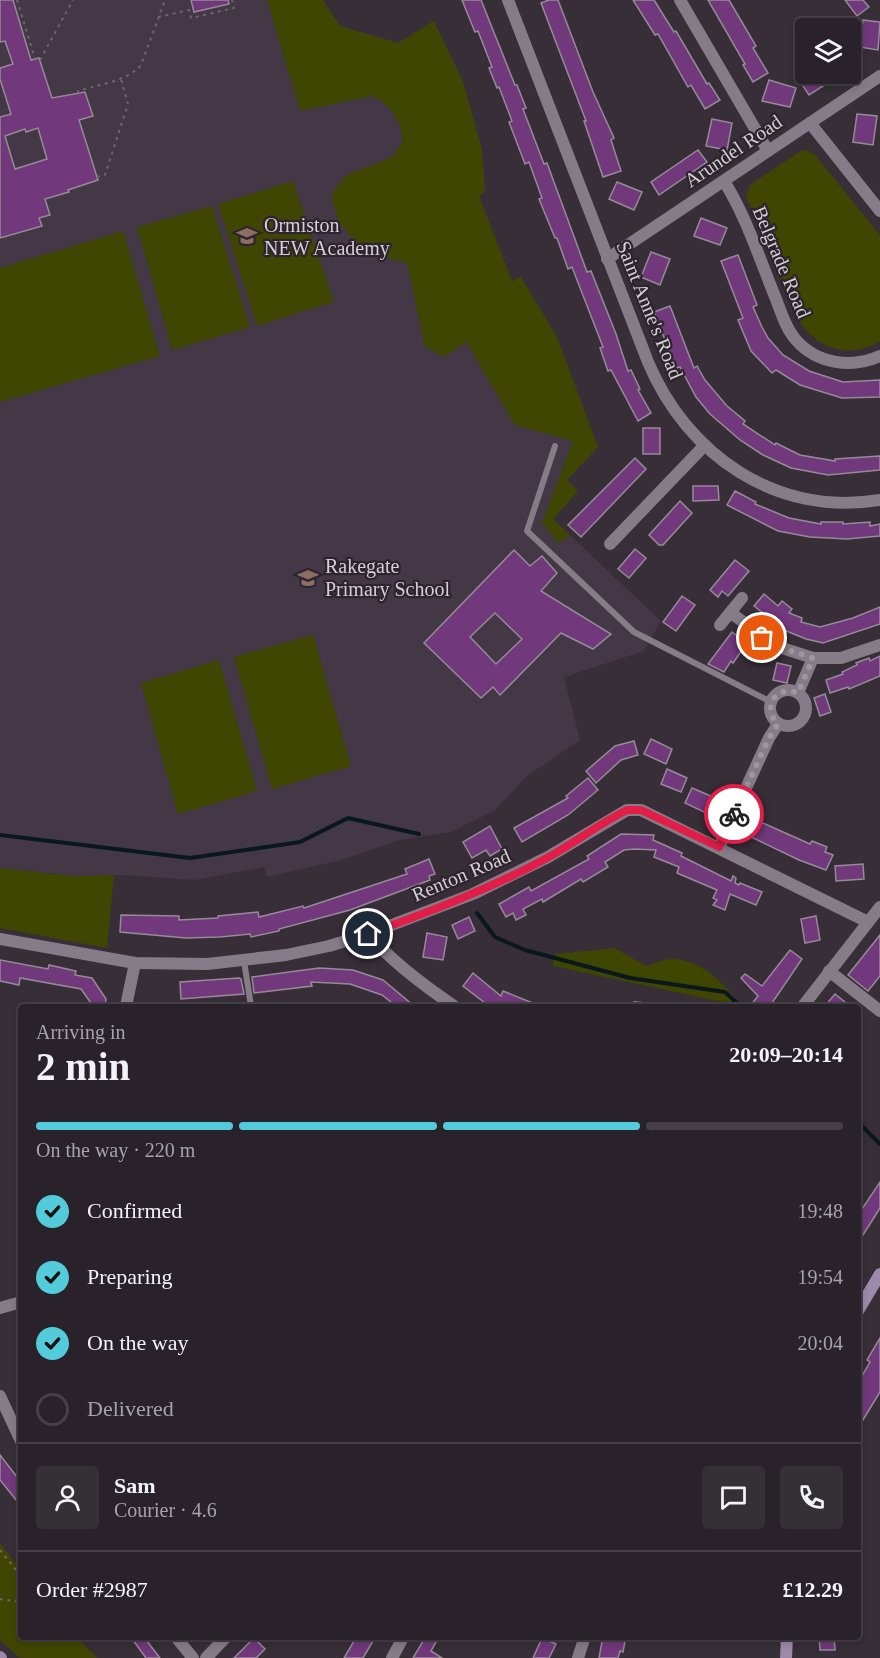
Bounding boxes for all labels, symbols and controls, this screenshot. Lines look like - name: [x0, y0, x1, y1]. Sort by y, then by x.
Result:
- map controls: [795, 18, 861, 84]
- button: layers: [795, 18, 861, 84]
- street label: Arundel Road: [680, 110, 786, 192]
- street label: Belgrade Road: [748, 203, 815, 322]
- place label: Ormiston NEW Academy: [264, 214, 390, 260]
- school or university icon: Ormiston NEW Academy: [235, 224, 259, 248]
- street label: Saint Anne's Road: [612, 238, 688, 382]
- place label: Rakegate Primary School: [325, 555, 450, 601]
- school or university icon: Rakegate Primary School: [296, 566, 320, 590]
- pin: [736, 612, 787, 663]
- icon: bag: [745, 621, 778, 654]
- courier: [704, 784, 764, 844]
- icon: bike: [718, 798, 751, 831]
- street label: Renton Road: [408, 844, 514, 906]
- pin: [342, 908, 393, 959]
- icon: home: [351, 917, 384, 950]
- text: Arriving in: [36, 1021, 125, 1043]
- text: 20:09–20:14: [729, 1042, 843, 1067]
- text: 2 min: [36, 1045, 130, 1088]
- text: On the way · 220 m: [36, 1139, 195, 1161]
- icon: check: [36, 1195, 69, 1228]
- text: Confirmed: [87, 1198, 182, 1223]
- text: 19:48: [797, 1200, 843, 1222]
- icon: check: [36, 1261, 69, 1294]
- text: Preparing: [87, 1264, 173, 1289]
- text: 19:54: [797, 1266, 843, 1288]
- icon: check: [36, 1327, 69, 1360]
- text: On the way: [87, 1330, 188, 1355]
- text: 20:04: [797, 1332, 843, 1354]
- text: Delivered: [87, 1396, 174, 1421]
- button: person: [36, 1466, 99, 1529]
- button: chat: [702, 1466, 765, 1529]
- button: phone: [780, 1466, 843, 1529]
- text: Sam: [114, 1473, 156, 1498]
- text: Courier · 4.6: [114, 1499, 217, 1521]
- text: Order #2987: [36, 1577, 148, 1602]
- text: £12.29: [783, 1577, 843, 1602]

